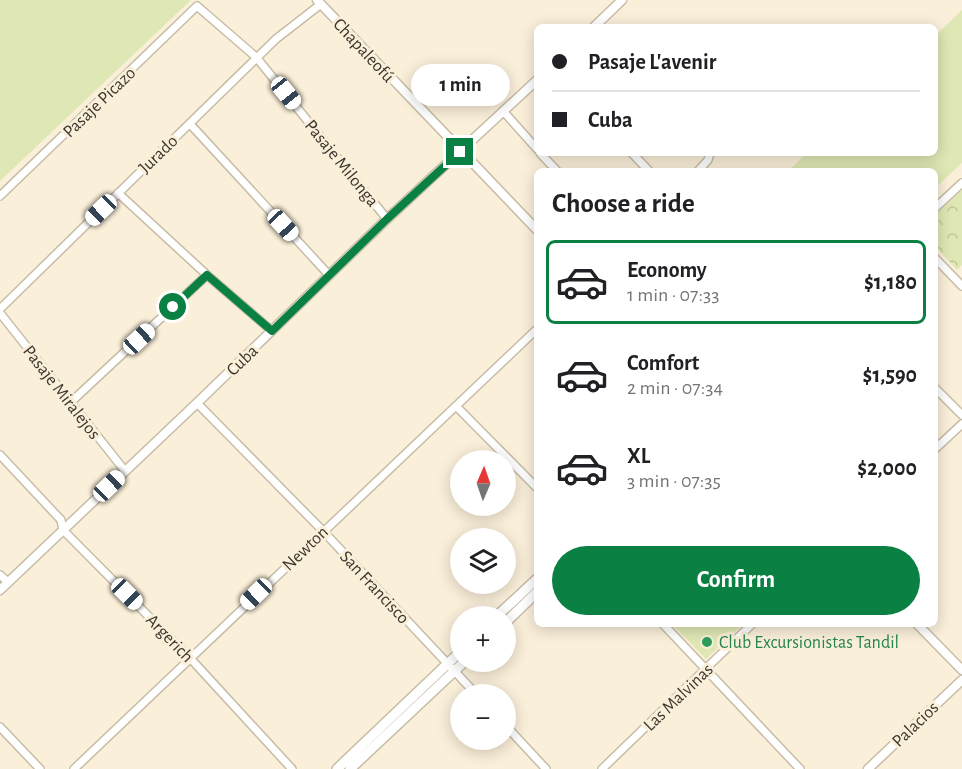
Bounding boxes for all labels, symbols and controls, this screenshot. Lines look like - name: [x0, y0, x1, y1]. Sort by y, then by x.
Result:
- street label: Chapaleofú: [329, 15, 397, 86]
- text: Pasaje L'avenir: [588, 51, 716, 73]
- street label: Pasaje Picazo: [60, 64, 140, 142]
- callout: 1 min: [410, 65, 510, 107]
- car: [268, 73, 304, 113]
- text: 1 min: [439, 75, 482, 95]
- text: Cuba: [588, 109, 633, 131]
- street label: Pasaje Milonga: [301, 117, 382, 210]
- street label: Jurado: [136, 132, 182, 177]
- route end: [446, 138, 473, 165]
- text: Choose a ride: [552, 190, 695, 217]
- car: [82, 191, 120, 229]
- car: [264, 206, 302, 244]
- icon: car: [555, 255, 609, 309]
- text: Economy: [627, 259, 707, 281]
- text: $1,180: [864, 271, 917, 293]
- text: 1 min · 07:33: [627, 285, 719, 305]
- route start: [159, 293, 186, 320]
- car: [120, 320, 158, 358]
- street label: Pasaje Miralejos: [19, 342, 103, 443]
- street label: Cuba: [224, 342, 262, 380]
- icon: car: [555, 348, 609, 402]
- text: Comfort: [627, 352, 699, 374]
- text: $1,590: [863, 364, 917, 386]
- text: 2 min · 07:34: [627, 378, 723, 398]
- icon: car: [555, 441, 609, 495]
- text: XL: [627, 445, 650, 467]
- north arrow: [450, 450, 516, 516]
- map controls: [450, 450, 516, 750]
- text: $2,000: [857, 457, 917, 479]
- car: [90, 467, 128, 505]
- text: 3 min · 07:35: [627, 471, 721, 491]
- street label: Newton: [279, 523, 332, 575]
- button: layers: [450, 528, 516, 594]
- button: Confirm: [552, 546, 920, 615]
- street label: San Francisco: [336, 548, 412, 628]
- car: [108, 575, 146, 613]
- car: [237, 575, 275, 613]
- button: +: [450, 606, 516, 672]
- street label: Argerich: [142, 611, 196, 666]
- place label: Club Excursionistas Tandil: [719, 634, 899, 652]
- marker: Club Excursionistas Tandil: [700, 635, 714, 649]
- street label: Las Malvinas: [641, 661, 717, 735]
- button: −: [450, 684, 516, 750]
- street label: Palacios: [889, 699, 942, 751]

